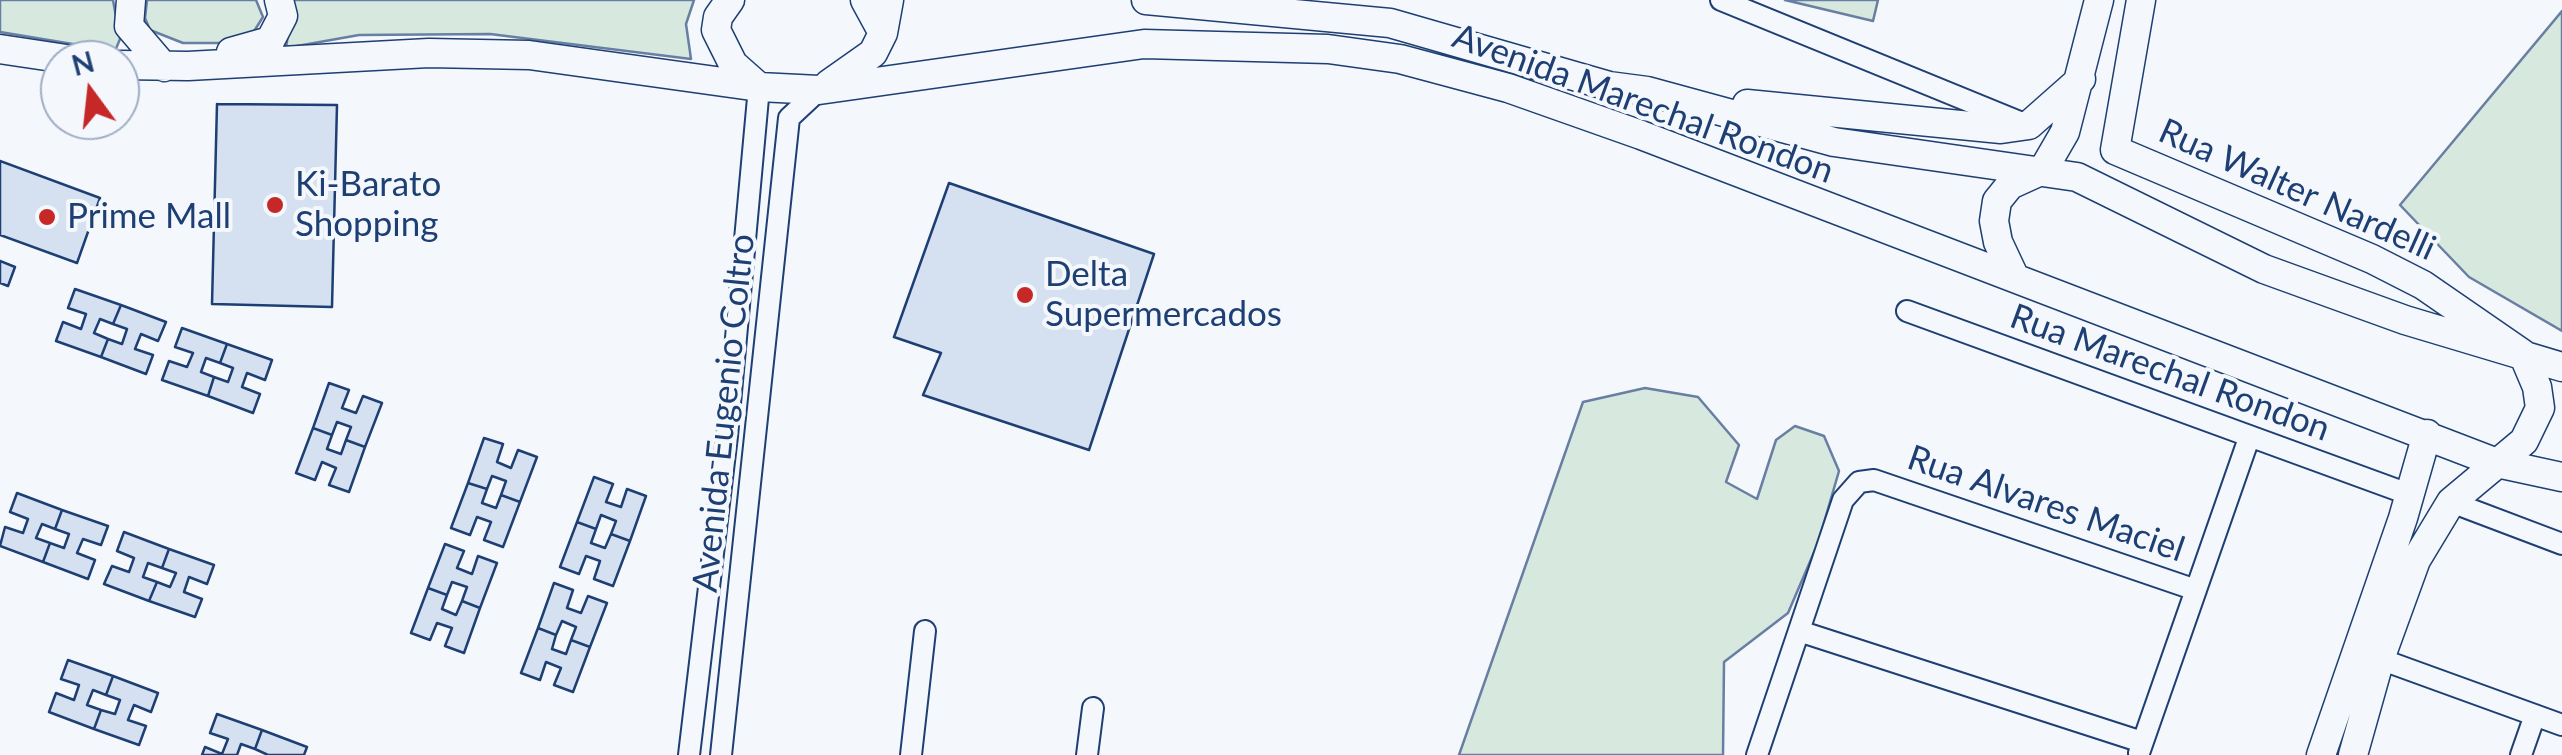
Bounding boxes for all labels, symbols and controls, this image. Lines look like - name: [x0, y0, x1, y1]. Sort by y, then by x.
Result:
- street label: Avenida Marechal Rondon: [1447, 16, 1839, 192]
- north arrow: [40, 40, 140, 140]
- text: N: [68, 44, 98, 82]
- street label: Rua Walter Nardelli: [2152, 110, 2442, 270]
- place label: Ki-Barato Shopping: [295, 164, 441, 246]
- marker: Ki-Barato Shopping: [264, 194, 286, 216]
- place label: Prime Mall: [67, 196, 231, 238]
- marker: Prime Mall: [36, 206, 58, 228]
- street label: Avenida Eugenio Coltro: [684, 232, 764, 594]
- place label: Delta Supermercados: [1045, 254, 1282, 336]
- marker: Delta Supermercados: [1014, 284, 1036, 306]
- street label: Rua Marechal Rondon: [2005, 296, 2335, 450]
- street label: Rua Alvares Maciel: [1902, 437, 2190, 571]

